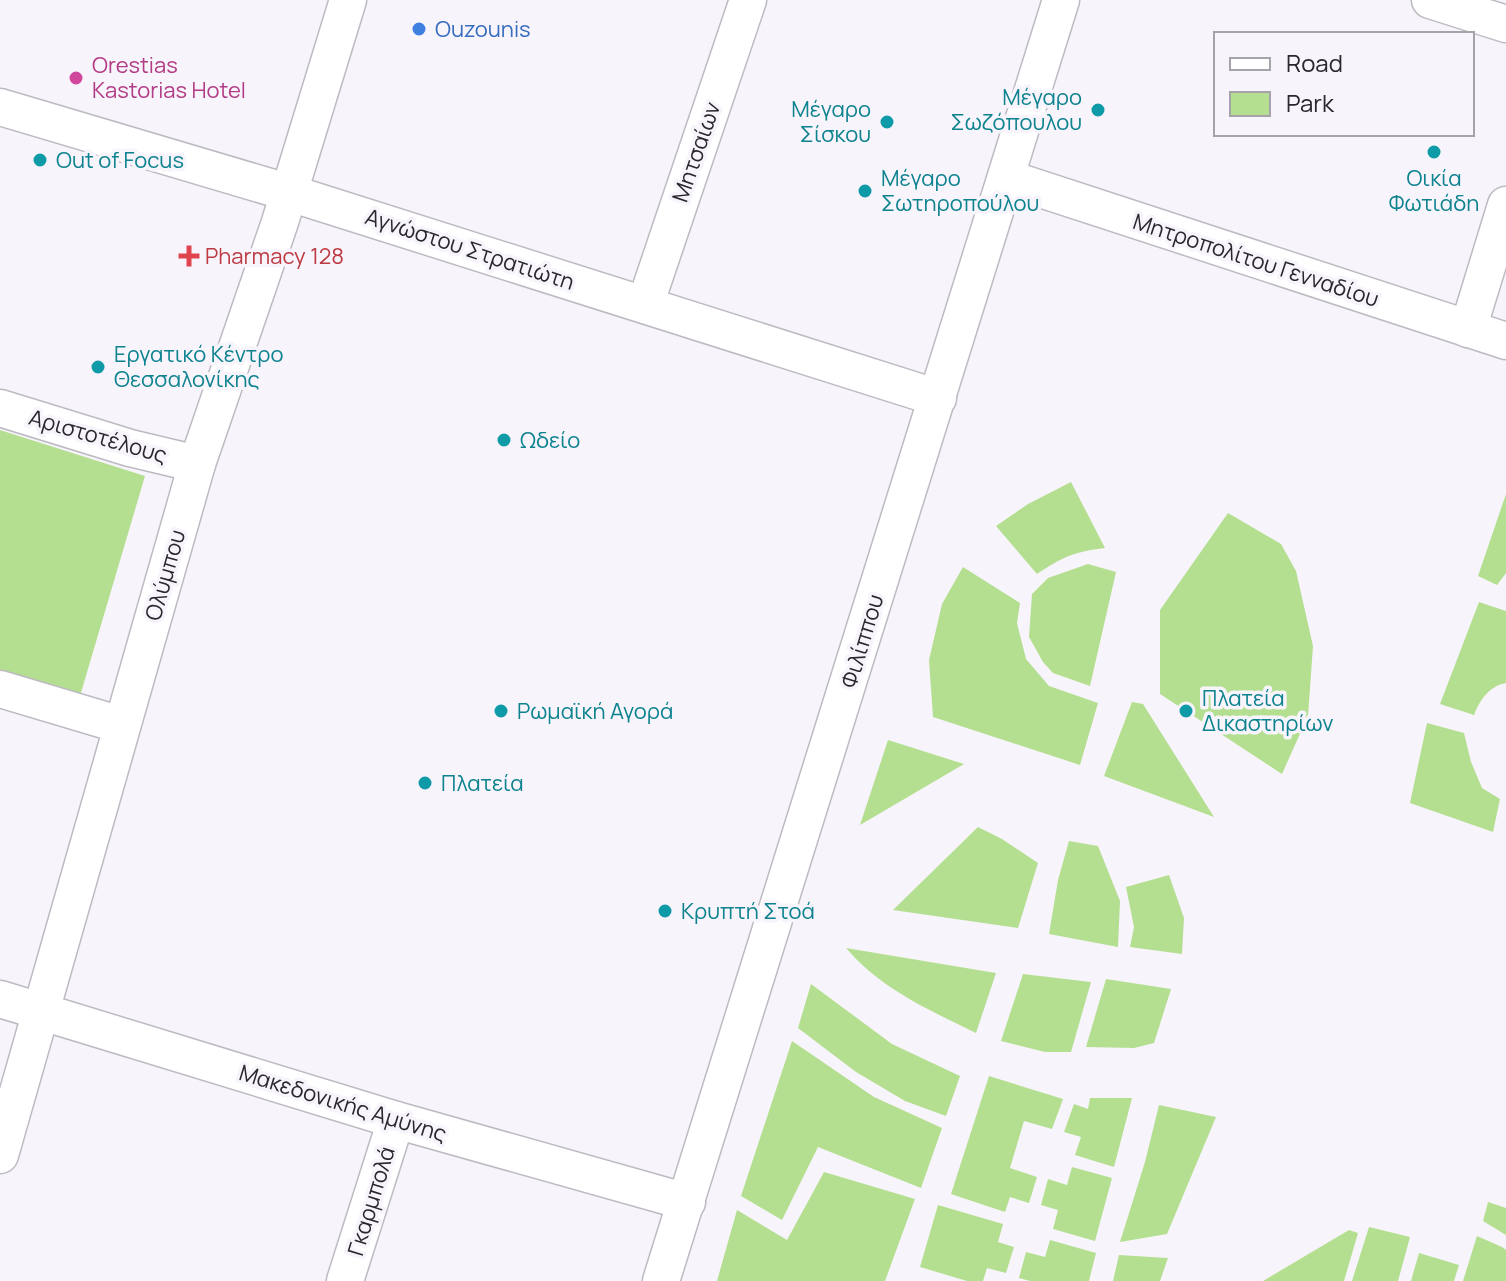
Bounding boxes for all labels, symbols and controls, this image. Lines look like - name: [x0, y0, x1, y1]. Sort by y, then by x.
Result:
- place label: Ouzounis: [435, 14, 531, 44]
- marker: Ouzounis: [410, 20, 428, 38]
- legend: [1214, 32, 1474, 136]
- text: Road: [1286, 46, 1343, 79]
- place label: Orestias Kastorias Hotel: [92, 50, 246, 105]
- marker: Orestias Kastorias Hotel: [67, 69, 85, 87]
- place label: Μέγαρο Σωζόπουλου: [950, 82, 1082, 137]
- text: Park: [1286, 86, 1335, 119]
- place label: Μέγαρο Σίσκου: [791, 94, 871, 149]
- street label: Μητσαίων: [665, 98, 727, 206]
- marker: Μέγαρο Σωζόπουλου: [1089, 101, 1107, 119]
- marker: Μέγαρο Σίσκου: [878, 113, 896, 131]
- marker: Οικία Φωτιάδη: [1425, 143, 1443, 161]
- place label: Out of Focus: [56, 145, 184, 175]
- marker: Out of Focus: [31, 151, 49, 169]
- place label: Μέγαρο Σωτηροπούλου: [881, 163, 1039, 218]
- place label: Οικία Φωτιάδη: [1389, 163, 1479, 218]
- marker: Μέγαρο Σωτηροπούλου: [856, 182, 874, 200]
- street label: Αγνώστου Στρατιώτη: [362, 201, 578, 297]
- street label: Μητροπολίτου Γενναδίου: [1129, 206, 1383, 314]
- place label: Pharmacy 128: [205, 241, 344, 271]
- marker: Pharmacy 128: [180, 247, 198, 265]
- place label: Εργατικό Κέντρο Θεσσαλονίκης: [114, 339, 283, 394]
- marker: Εργατικό Κέντρο Θεσσαλονίκης: [89, 358, 107, 376]
- street label: Αριστοτέλους: [26, 402, 170, 470]
- place label: Ωδείο: [520, 425, 580, 455]
- marker: Ωδείο: [495, 431, 513, 449]
- street label: Ολύμπου: [138, 526, 192, 624]
- street label: Φιλίππου: [834, 591, 890, 691]
- place label: Πλατεία Δικαστηρίων: [1202, 683, 1333, 738]
- place label: Ρωμαϊκή Αγορά: [517, 696, 673, 726]
- marker: Ρωμαϊκή Αγορά: [492, 702, 510, 720]
- marker: Πλατεία Δικαστηρίων: [1177, 702, 1195, 720]
- place label: Πλατεία: [441, 768, 524, 798]
- marker: Πλατεία: [416, 774, 434, 792]
- place label: Κρυπτή Στοά: [681, 896, 815, 926]
- marker: Κρυπτή Στοά: [656, 902, 674, 920]
- street label: Μακεδονικής Αμύνης: [236, 1057, 450, 1149]
- street label: Γκαρμπολά: [340, 1143, 402, 1259]

